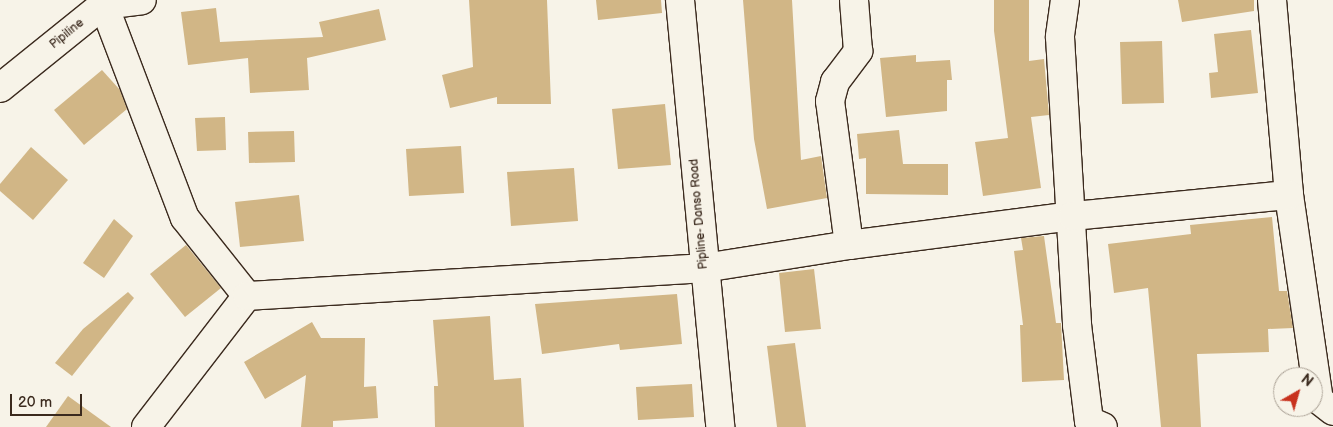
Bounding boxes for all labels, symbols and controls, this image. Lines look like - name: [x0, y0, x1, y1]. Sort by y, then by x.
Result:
- street label: Pipiline: [47, 16, 87, 52]
- street label: Pipline- Danso Road: [687, 158, 711, 270]
- north arrow: [1273, 367, 1323, 417]
- text: N: [1298, 371, 1316, 391]
- scale bar: [12, 384, 85, 416]
- text: 20 m: [18, 393, 52, 412]

